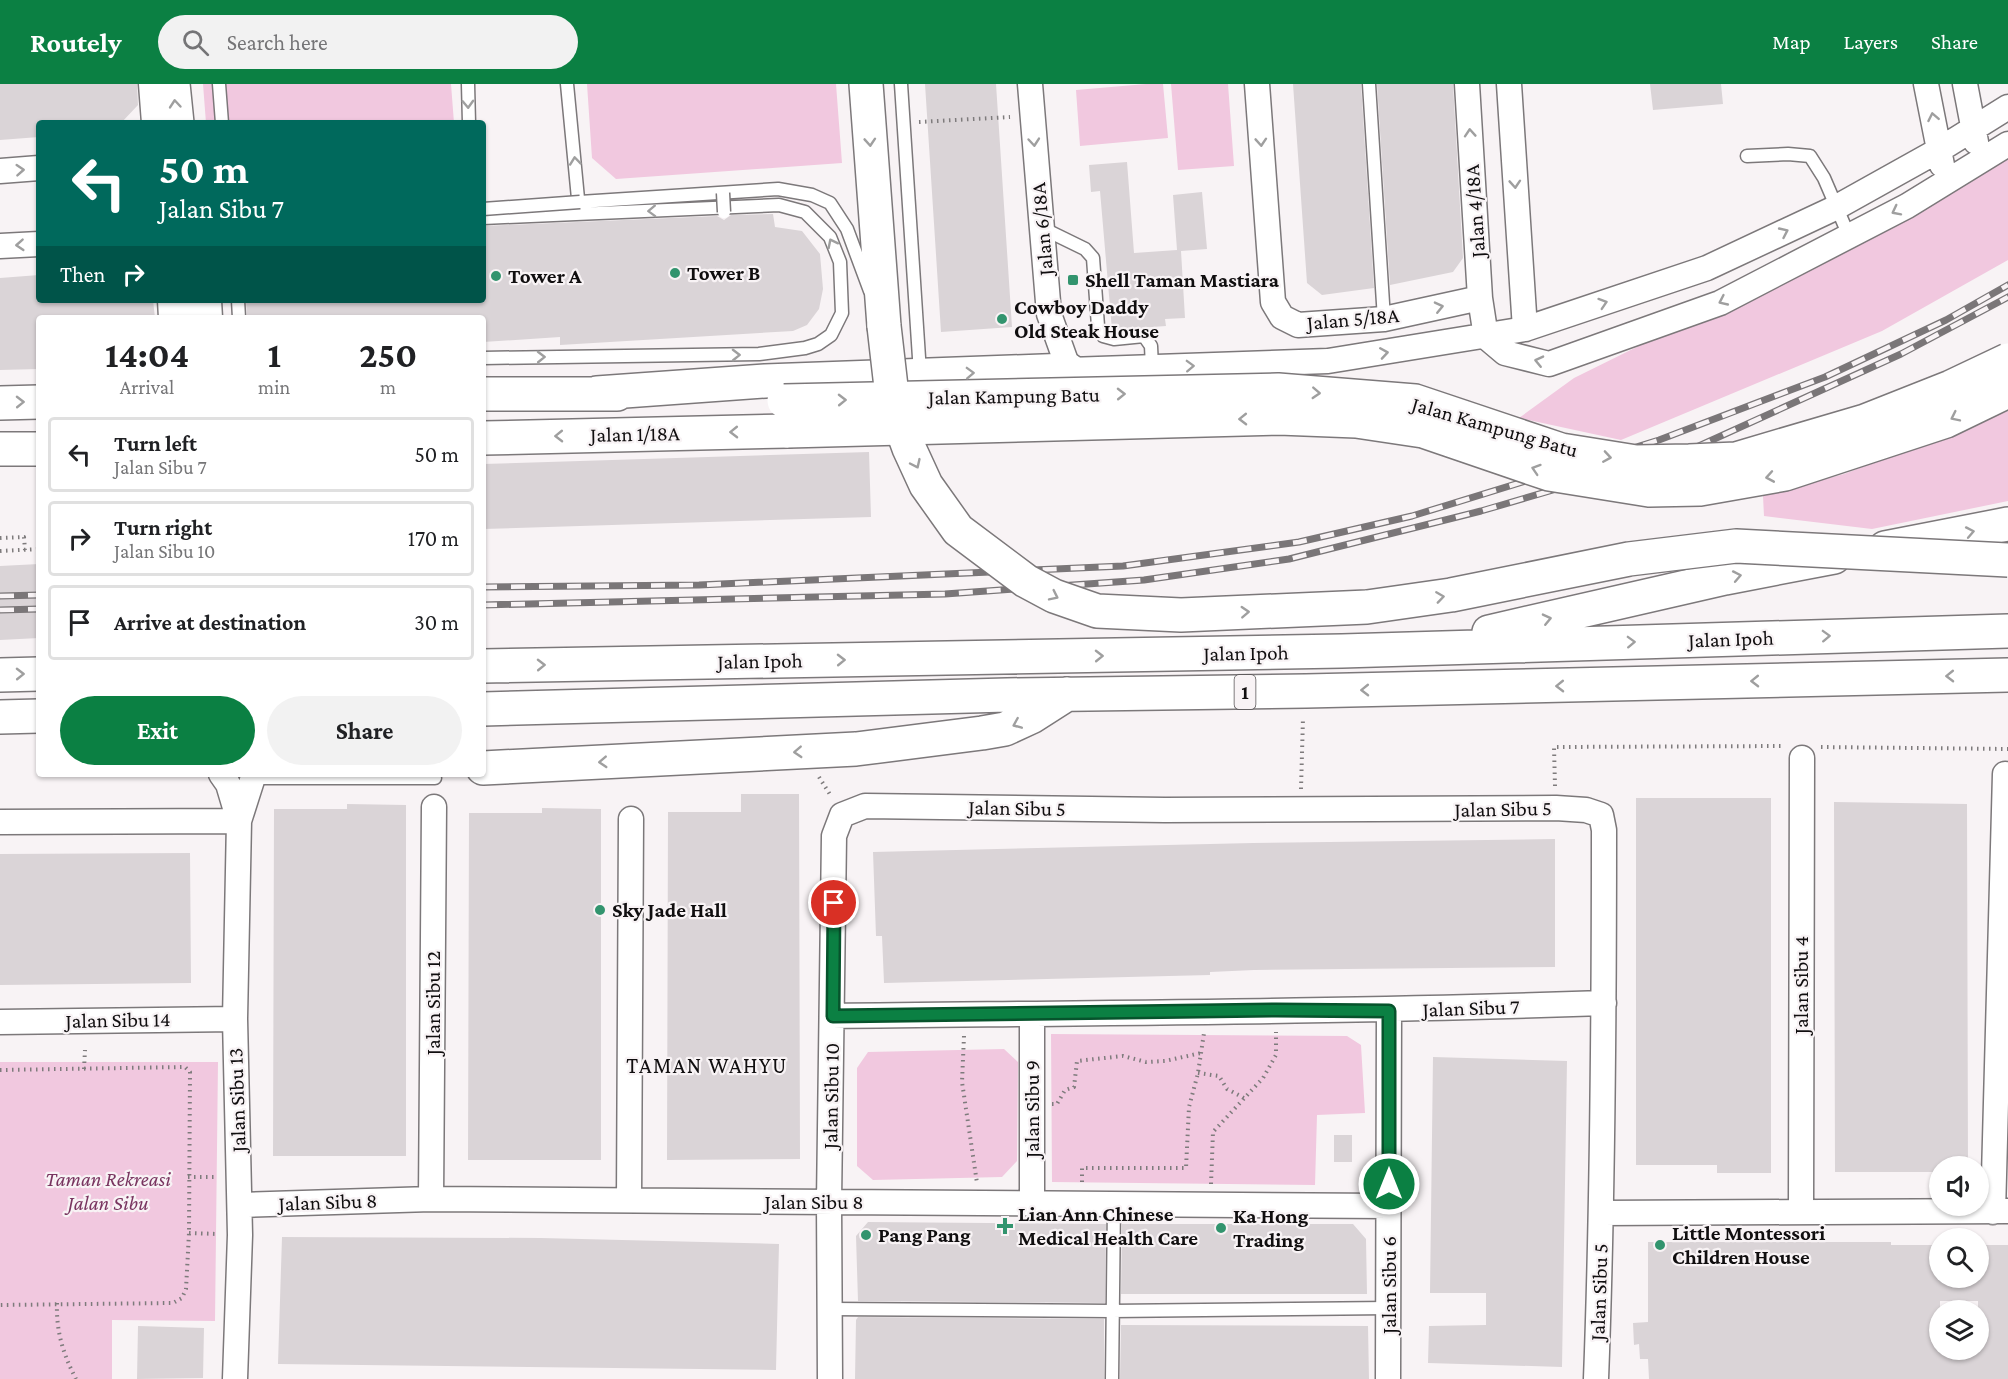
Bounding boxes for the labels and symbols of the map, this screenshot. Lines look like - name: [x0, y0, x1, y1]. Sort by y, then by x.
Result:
- one-way arrow: [169, 99, 182, 108]
- one-way arrow: [462, 99, 475, 108]
- one-way arrow: [1927, 112, 1940, 122]
- one-way arrow: [1463, 128, 1476, 137]
- one-way arrow: [863, 138, 876, 147]
- one-way arrow: [1027, 138, 1040, 147]
- one-way arrow: [1255, 138, 1268, 147]
- one-way arrow: [569, 157, 582, 166]
- street label: Jalan 4/18A: [1460, 163, 1490, 261]
- one-way arrow: [15, 164, 24, 177]
- one-way arrow: [1509, 180, 1522, 189]
- street label: Jalan 6/18A: [1026, 181, 1058, 279]
- one-way arrow: [648, 204, 657, 217]
- one-way arrow: [1892, 204, 1902, 215]
- one-way arrow: [1777, 227, 1788, 239]
- one-way arrow: [15, 238, 24, 251]
- one-way arrow: [827, 239, 839, 250]
- place label: Tower B: [687, 261, 760, 285]
- place label: Tower A: [508, 264, 582, 288]
- marker: Tower B: [668, 266, 682, 280]
- place label: Shell Taman Mastiara: [1085, 268, 1280, 292]
- marker: Tower A: [489, 269, 503, 283]
- marker: Shell Taman Mastiara: [1066, 273, 1080, 287]
- one-way arrow: [1718, 293, 1729, 305]
- place label: Cowboy Daddy Old Steak House: [1014, 295, 1159, 343]
- one-way arrow: [1597, 298, 1608, 311]
- one-way arrow: [1434, 301, 1444, 314]
- street label: Jalan 5/18A: [1304, 303, 1400, 335]
- marker: Cowboy Daddy Old Steak House: [995, 312, 1009, 326]
- one-way arrow: [1380, 347, 1389, 359]
- one-way arrow: [732, 349, 741, 361]
- one-way arrow: [537, 351, 546, 363]
- one-way arrow: [1534, 355, 1544, 368]
- one-way arrow: [1186, 360, 1195, 372]
- one-way arrow: [965, 367, 974, 379]
- street label: Jalan Kampung Batu: [926, 383, 1100, 410]
- one-way arrow: [1312, 386, 1321, 399]
- one-way arrow: [1117, 388, 1126, 401]
- street label: Jalan Kampung Batu: [1407, 391, 1581, 462]
- one-way arrow: [838, 393, 847, 406]
- one-way arrow: [15, 396, 24, 408]
- one-way arrow: [1951, 409, 1962, 421]
- one-way arrow: [1239, 413, 1248, 426]
- street label: Jalan 1/18A: [588, 421, 680, 447]
- one-way arrow: [730, 426, 739, 438]
- one-way arrow: [555, 430, 564, 443]
- one-way arrow: [1602, 450, 1612, 463]
- one-way arrow: [909, 457, 921, 468]
- one-way arrow: [1531, 464, 1542, 477]
- one-way arrow: [1765, 470, 1775, 483]
- one-way arrow: [1965, 526, 1975, 539]
- one-way arrow: [1732, 570, 1742, 583]
- one-way arrow: [1047, 588, 1058, 600]
- one-way arrow: [1435, 591, 1444, 603]
- one-way arrow: [1241, 606, 1250, 619]
- one-way arrow: [1542, 614, 1552, 627]
- street label: Jalan Ipoh: [1686, 626, 1774, 653]
- one-way arrow: [1822, 630, 1831, 642]
- one-way arrow: [1627, 636, 1636, 649]
- street label: Jalan Ipoh: [1201, 640, 1289, 666]
- street label: Jalan Ipoh: [715, 648, 803, 674]
- one-way arrow: [1095, 649, 1104, 662]
- one-way arrow: [837, 654, 846, 666]
- one-way arrow: [537, 659, 546, 671]
- one-way arrow: [15, 668, 24, 681]
- one-way arrow: [1945, 670, 1954, 683]
- road number: 1: [1234, 675, 1256, 709]
- one-way arrow: [1750, 675, 1759, 687]
- one-way arrow: [1555, 679, 1564, 692]
- one-way arrow: [1360, 684, 1369, 696]
- one-way arrow: [1012, 716, 1023, 728]
- one-way arrow: [793, 745, 802, 758]
- one-way arrow: [599, 756, 608, 769]
- street label: Jalan Sibu 5: [966, 795, 1066, 821]
- street label: Jalan Sibu 5: [1452, 796, 1552, 822]
- pin: [808, 877, 859, 928]
- place label: Sky Jade Hall: [612, 898, 727, 922]
- marker: Sky Jade Hall: [593, 903, 607, 917]
- street label: Jalan Sibu 4: [1789, 936, 1813, 1036]
- street label: Jalan Sibu 12: [421, 951, 445, 1057]
- street label: Jalan Sibu 7: [1420, 994, 1520, 1022]
- street label: Jalan Sibu 14: [63, 1007, 171, 1033]
- street label: Jalan Sibu 10: [818, 1043, 844, 1151]
- street label: Jalan Sibu 13: [223, 1047, 251, 1155]
- district label: TAMAN WAHYU: [626, 1053, 788, 1078]
- street label: Jalan Sibu 9: [1020, 1060, 1044, 1160]
- position arrow: [1357, 1152, 1421, 1216]
- park label: Taman Rekreasi Jalan Sibu: [45, 1167, 171, 1215]
- street label: Jalan Sibu 8: [276, 1188, 378, 1216]
- street label: Jalan Sibu 8: [763, 1190, 863, 1214]
- place label: Lian Ann Chinese Medical Health Care: [1018, 1202, 1198, 1250]
- place label: Ka Hong Trading: [1233, 1204, 1309, 1252]
- marker: Lian Ann Chinese Medical Health Care: [996, 1217, 1014, 1235]
- marker: Ka Hong Trading: [1214, 1221, 1228, 1235]
- place label: Little Montessori Children House: [1672, 1221, 1825, 1269]
- place label: Pang Pang: [878, 1223, 971, 1247]
- marker: Pang Pang: [859, 1228, 873, 1242]
- street label: Jalan Sibu 6: [1377, 1236, 1401, 1336]
- marker: Little Montessori Children House: [1653, 1238, 1667, 1252]
- street label: Jalan Sibu 5: [1585, 1243, 1613, 1343]

